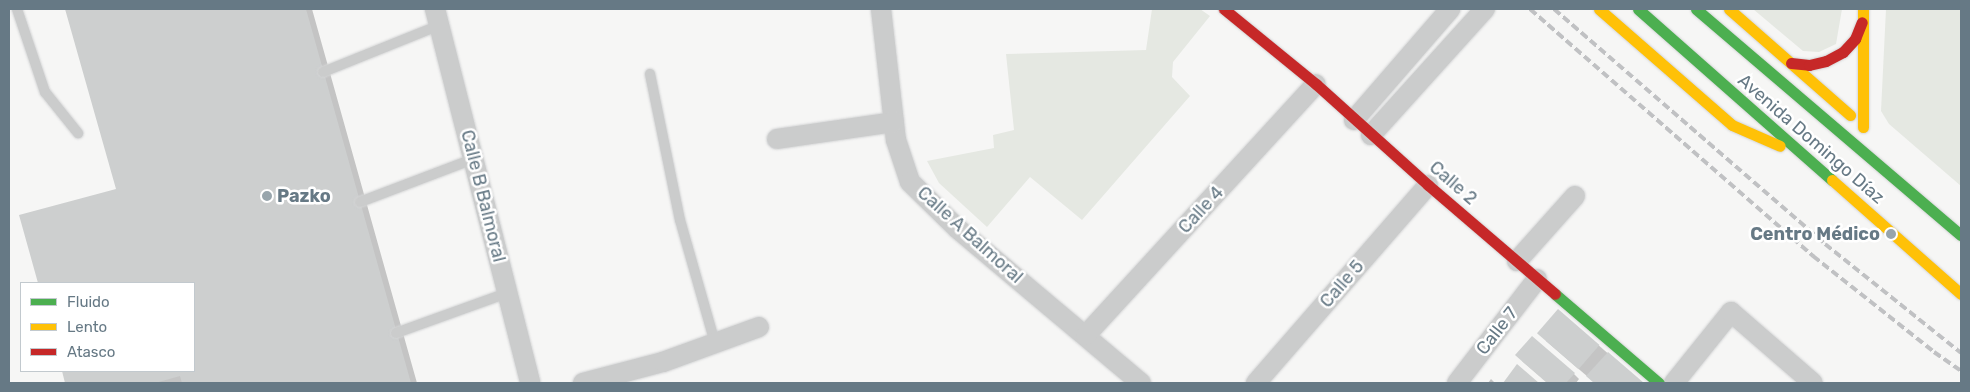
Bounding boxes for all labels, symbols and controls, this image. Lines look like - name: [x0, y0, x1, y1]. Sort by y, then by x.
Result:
- street label: Avenida Domingo Díaz: [1733, 70, 1889, 208]
- street label: Calle B Balmoral: [456, 128, 510, 264]
- street label: Calle 2: [1425, 157, 1481, 209]
- street label: Calle A Balmoral: [912, 182, 1028, 288]
- street label: Calle 4: [1174, 182, 1228, 238]
- place label: Pazko: [277, 185, 331, 207]
- marker: Pazko: [261, 190, 273, 202]
- place label: Centro Médico: [1750, 223, 1880, 245]
- marker: Centro Médico: [1884, 227, 1898, 241]
- street label: Calle 5: [1316, 256, 1368, 312]
- legend: [20, 282, 195, 372]
- text: Fluido: [67, 293, 110, 311]
- street label: Calle 7: [1472, 303, 1522, 359]
- text: Lento: [67, 318, 107, 336]
- text: Atasco: [67, 343, 115, 361]

